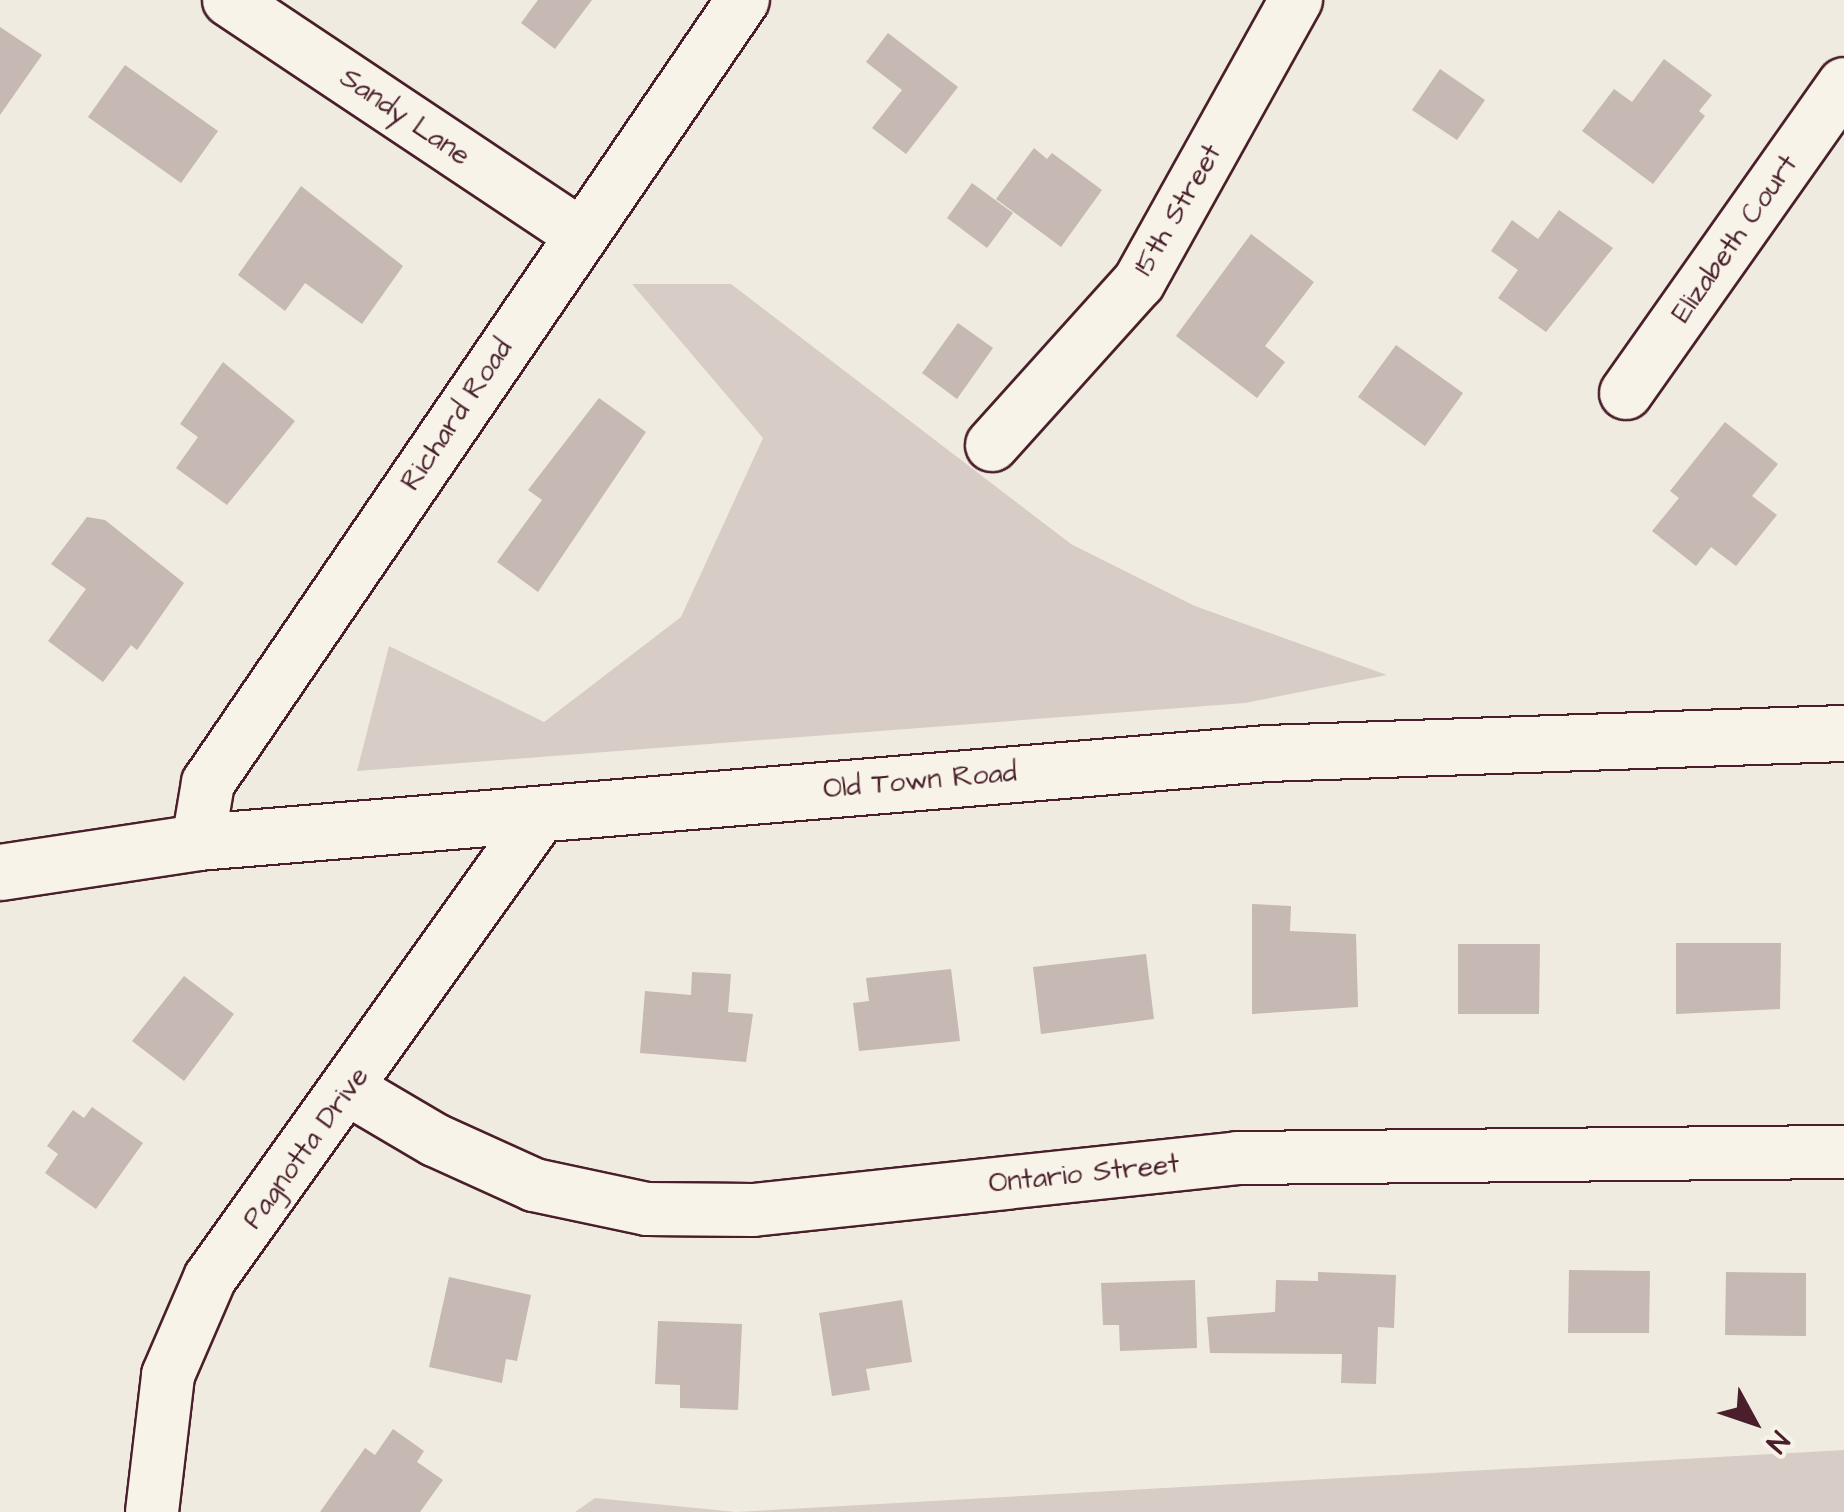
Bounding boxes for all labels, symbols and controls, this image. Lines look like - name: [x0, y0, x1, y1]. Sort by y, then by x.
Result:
- street label: Sandy Lane: [333, 61, 477, 173]
- street label: 15th Street: [1127, 138, 1229, 282]
- street label: Elizabeth Court: [1665, 149, 1805, 329]
- street label: Richard Road: [394, 333, 520, 497]
- street label: Old Town Road: [822, 756, 1018, 806]
- street label: Pagnotta Drive: [236, 1061, 376, 1235]
- street label: Ontario Street: [987, 1147, 1181, 1201]
- north arrow: [1704, 1372, 1804, 1472]
- text: N: [1757, 1422, 1798, 1461]

